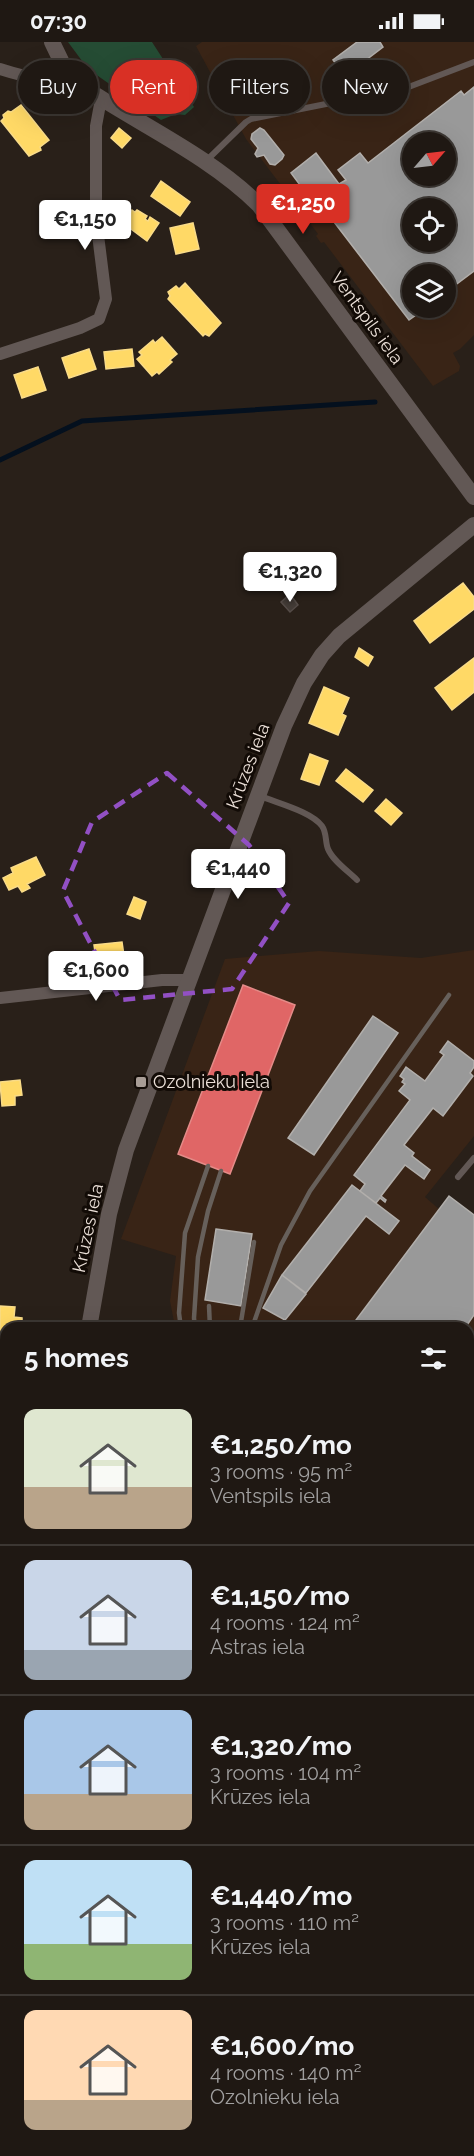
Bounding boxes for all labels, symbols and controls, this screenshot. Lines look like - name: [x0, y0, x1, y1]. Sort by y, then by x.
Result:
- text: 07:30: [30, 8, 87, 34]
- chip: Buy: [18, 60, 98, 114]
- chip: Rent: [110, 60, 197, 114]
- chip: Filters: [209, 60, 310, 114]
- chip: New: [322, 60, 409, 114]
- north arrow: [402, 132, 456, 186]
- map controls: [402, 132, 456, 318]
- pin: €1,250: [254, 184, 352, 235]
- text: €1,250: [270, 191, 336, 215]
- button: locate: [402, 198, 456, 252]
- pin: €1,150: [36, 200, 134, 251]
- text: €1,150: [53, 207, 117, 231]
- button: layers: [402, 264, 456, 318]
- street label: Ventspils iela: [327, 267, 408, 368]
- pin: €1,320: [241, 552, 339, 603]
- text: €1,320: [257, 559, 323, 583]
- street label: Krūzes iela: [222, 720, 274, 812]
- pin: €1,440: [189, 849, 287, 900]
- text: €1,440: [205, 856, 271, 880]
- pin: €1,600: [47, 951, 145, 1002]
- text: €1,600: [62, 958, 130, 982]
- place label: Ozolnieku iela: [153, 1071, 270, 1092]
- marker: Ozolnieku iela: [134, 1075, 148, 1089]
- street label: Krūzes iela: [68, 1182, 107, 1274]
- icon: filters: [417, 1342, 450, 1375]
- text: 5 homes: [24, 1343, 129, 1373]
- text: €1,250/mo: [210, 1430, 352, 1460]
- icon: home: [72, 1433, 144, 1505]
- text: 3 rooms · 95 m²: [210, 1460, 352, 1484]
- text: Ventspils iela: [210, 1484, 331, 1508]
- text: €1,150/mo: [210, 1581, 350, 1611]
- icon: home: [72, 1584, 144, 1656]
- text: 4 rooms · 124 m²: [210, 1611, 360, 1635]
- text: Astras iela: [210, 1635, 305, 1659]
- text: €1,320/mo: [210, 1731, 352, 1761]
- icon: home: [72, 1734, 144, 1806]
- text: 3 rooms · 104 m²: [210, 1761, 361, 1785]
- text: Krūzes iela: [210, 1785, 310, 1809]
- text: €1,440/mo: [210, 1881, 352, 1911]
- icon: home: [72, 1884, 144, 1956]
- text: 3 rooms · 110 m²: [210, 1911, 359, 1935]
- text: Krūzes iela: [210, 1935, 310, 1959]
- text: €1,600/mo: [210, 2031, 354, 2061]
- icon: home: [72, 2034, 144, 2106]
- text: 4 rooms · 140 m²: [210, 2061, 362, 2085]
- text: Ozolnieku iela: [210, 2085, 340, 2109]

